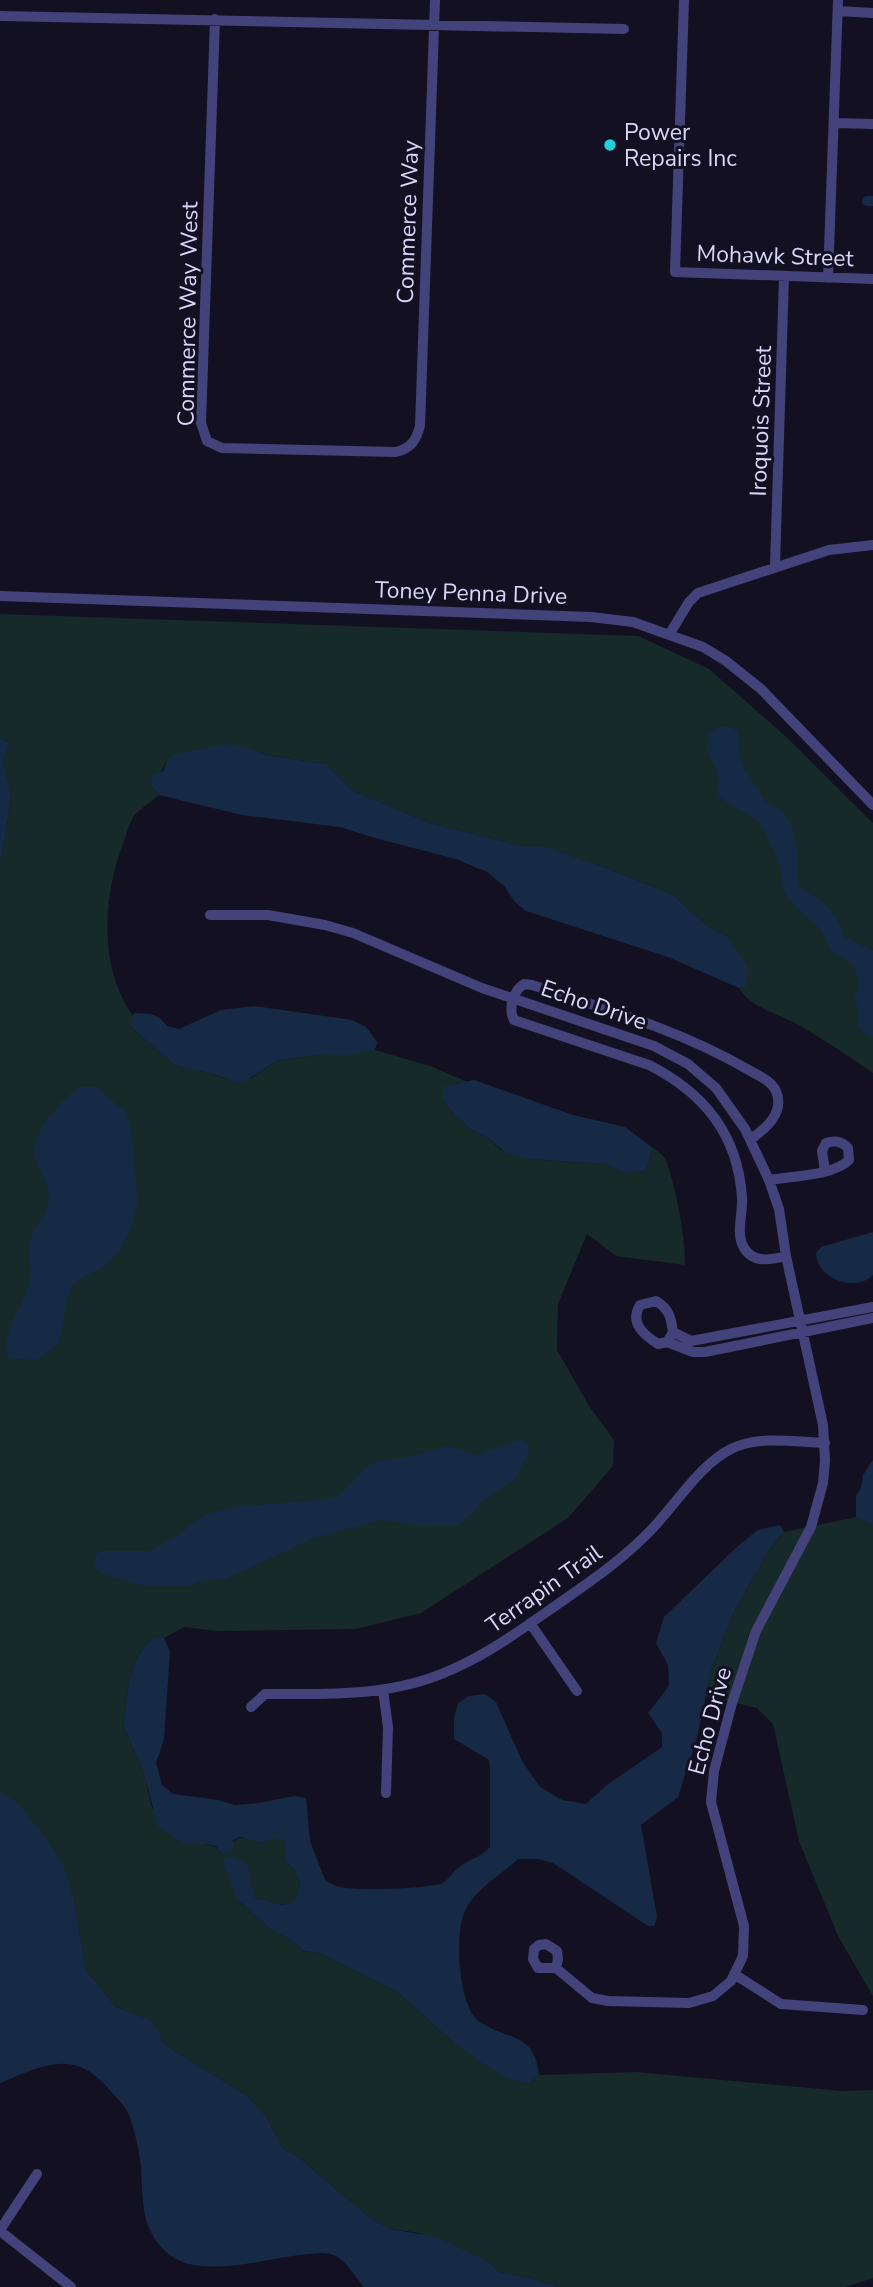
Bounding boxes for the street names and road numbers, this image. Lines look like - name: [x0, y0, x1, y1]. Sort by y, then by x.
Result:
- street label: Commerce Way: [390, 140, 426, 304]
- street label: Commerce Way West: [171, 200, 205, 427]
- street label: Mohawk Street: [696, 238, 855, 274]
- street label: Iroquois Street: [743, 344, 779, 497]
- street label: Toney Penna Drive: [374, 574, 568, 612]
- street label: Echo Drive: [537, 972, 651, 1038]
- street label: Terrapin Trail: [480, 1537, 608, 1640]
- street label: Echo Drive: [681, 1664, 739, 1778]

